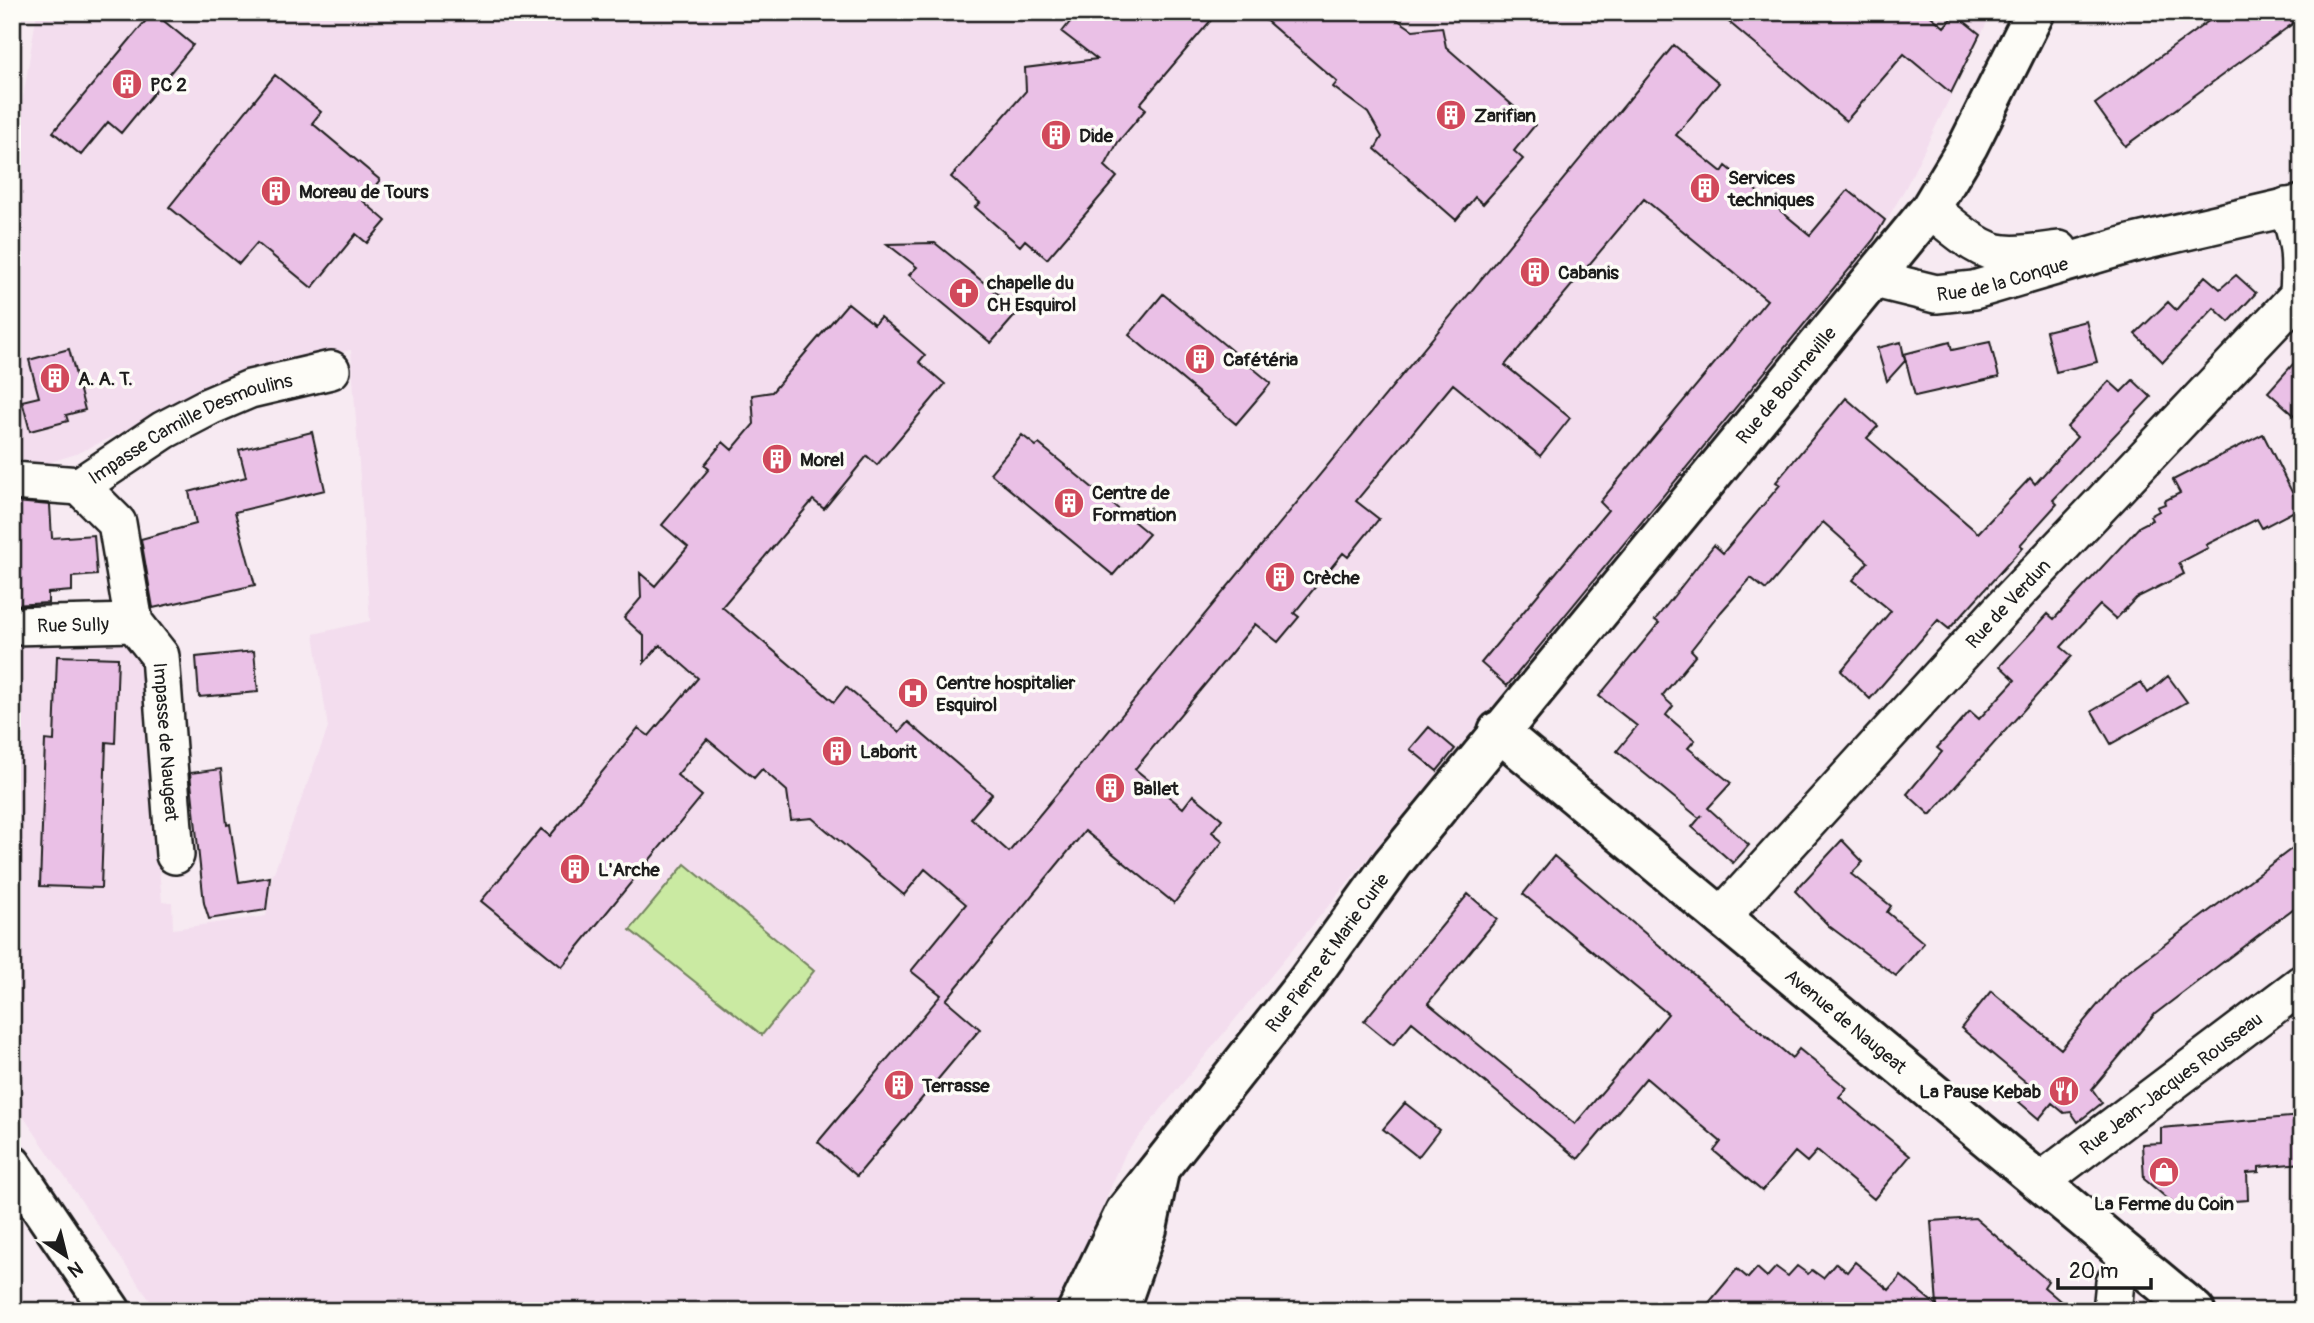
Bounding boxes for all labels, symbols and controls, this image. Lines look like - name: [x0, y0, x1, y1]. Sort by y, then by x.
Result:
- building icon: PC 2: [110, 67, 144, 101]
- place label: PC 2: [150, 73, 187, 97]
- building icon: Zarifian: [1434, 98, 1468, 132]
- place label: Zarifian: [1474, 104, 1536, 128]
- building icon: Dide: [1039, 118, 1073, 152]
- place label: Dide: [1079, 124, 1114, 148]
- place label: Services techniques: [1727, 166, 1815, 212]
- building icon: Services techniques: [1688, 171, 1722, 205]
- building icon: Moreau de Tours: [259, 174, 293, 208]
- place label: Moreau de Tours: [299, 180, 429, 204]
- street label: Rue de la Conque: [1936, 252, 2072, 307]
- building icon: Cabanis: [1518, 255, 1552, 289]
- place label: Cabanis: [1558, 261, 1619, 285]
- place label: chapelle du CH Esquirol: [986, 271, 1076, 317]
- church icon: chapelle du CH Esquirol: [947, 276, 981, 310]
- street label: Rue de Bourneville: [1731, 321, 1842, 449]
- building icon: Cafétéria: [1183, 342, 1217, 376]
- place label: Cafétéria: [1223, 348, 1298, 372]
- building icon: A. A. T.: [38, 361, 72, 395]
- place label: A. A. T.: [78, 367, 133, 391]
- street label: Impasse Camille Desmoulins: [84, 368, 295, 490]
- building icon: Morel: [760, 442, 794, 476]
- place label: Morel: [800, 448, 844, 472]
- place label: Centre de Formation: [1092, 481, 1177, 527]
- building icon: Centre de Formation: [1052, 486, 1086, 520]
- street label: Rue de Verdun: [1961, 554, 2056, 654]
- building icon: Crèche: [1263, 560, 1297, 594]
- place label: Crèche: [1303, 566, 1360, 590]
- street label: Rue Sully: [37, 613, 109, 638]
- street label: Impasse de Naugeat: [148, 662, 183, 823]
- place label: Centre hospitalier Esquirol: [936, 671, 1076, 717]
- hospital icon: Centre hospitalier Esquirol: [896, 676, 930, 710]
- building icon: Laborit: [820, 734, 854, 768]
- place label: Laborit: [860, 740, 918, 764]
- building icon: Ballet: [1093, 771, 1127, 805]
- place label: Ballet: [1133, 777, 1180, 801]
- building icon: L'Arche: [558, 852, 592, 886]
- place label: L'Arche: [598, 858, 660, 882]
- street label: Rue Pierre et Marie Curie: [1261, 868, 1395, 1037]
- street label: Avenue de Naugeat: [1780, 964, 1912, 1079]
- street label: Rue Jean-Jacques Rousseau: [2075, 1007, 2268, 1161]
- building icon: Terrasse: [882, 1068, 916, 1102]
- place label: Terrasse: [921, 1074, 990, 1098]
- restaurant icon: La Pause Kebab: [2047, 1074, 2081, 1108]
- place label: La Pause Kebab: [1919, 1080, 2041, 1104]
- shop icon: La Ferme du Coin: [2147, 1155, 2181, 1189]
- place label: La Ferme du Coin: [2094, 1192, 2234, 1216]
- north arrow: [32, 1222, 102, 1292]
- scale bar: [2058, 1246, 2151, 1290]
- text: N: [63, 1256, 87, 1283]
- text: 20 m: [2069, 1258, 2118, 1285]

